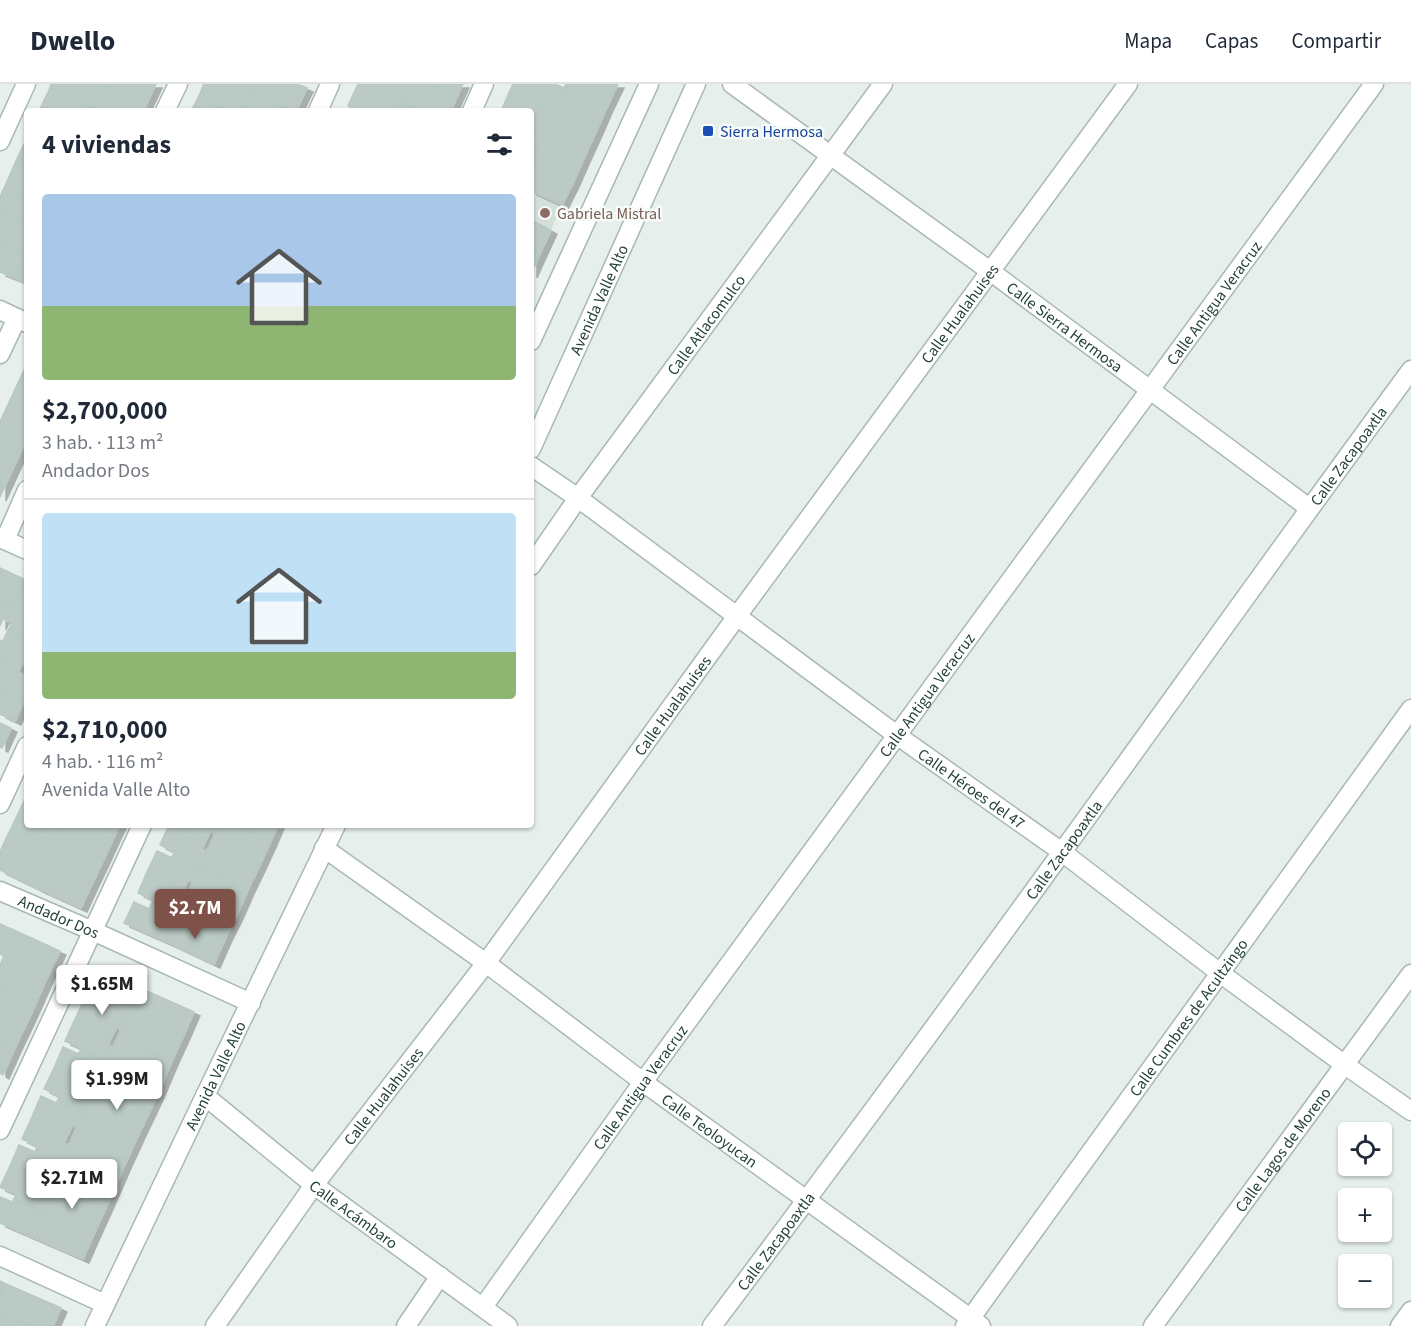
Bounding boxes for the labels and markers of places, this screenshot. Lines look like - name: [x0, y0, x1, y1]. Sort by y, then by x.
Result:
- place label: Sierra Hermosa: [720, 121, 823, 143]
- marker: Sierra Hermosa: [701, 124, 715, 138]
- place label: Gabriela Mistral: [557, 203, 661, 225]
- marker: Gabriela Mistral: [538, 206, 552, 220]
- pin: $2.7M: [153, 889, 237, 940]
- pin: $1.65M: [53, 965, 151, 1016]
- pin: $1.99M: [68, 1060, 166, 1111]
- pin: $2.71M: [23, 1159, 121, 1210]

